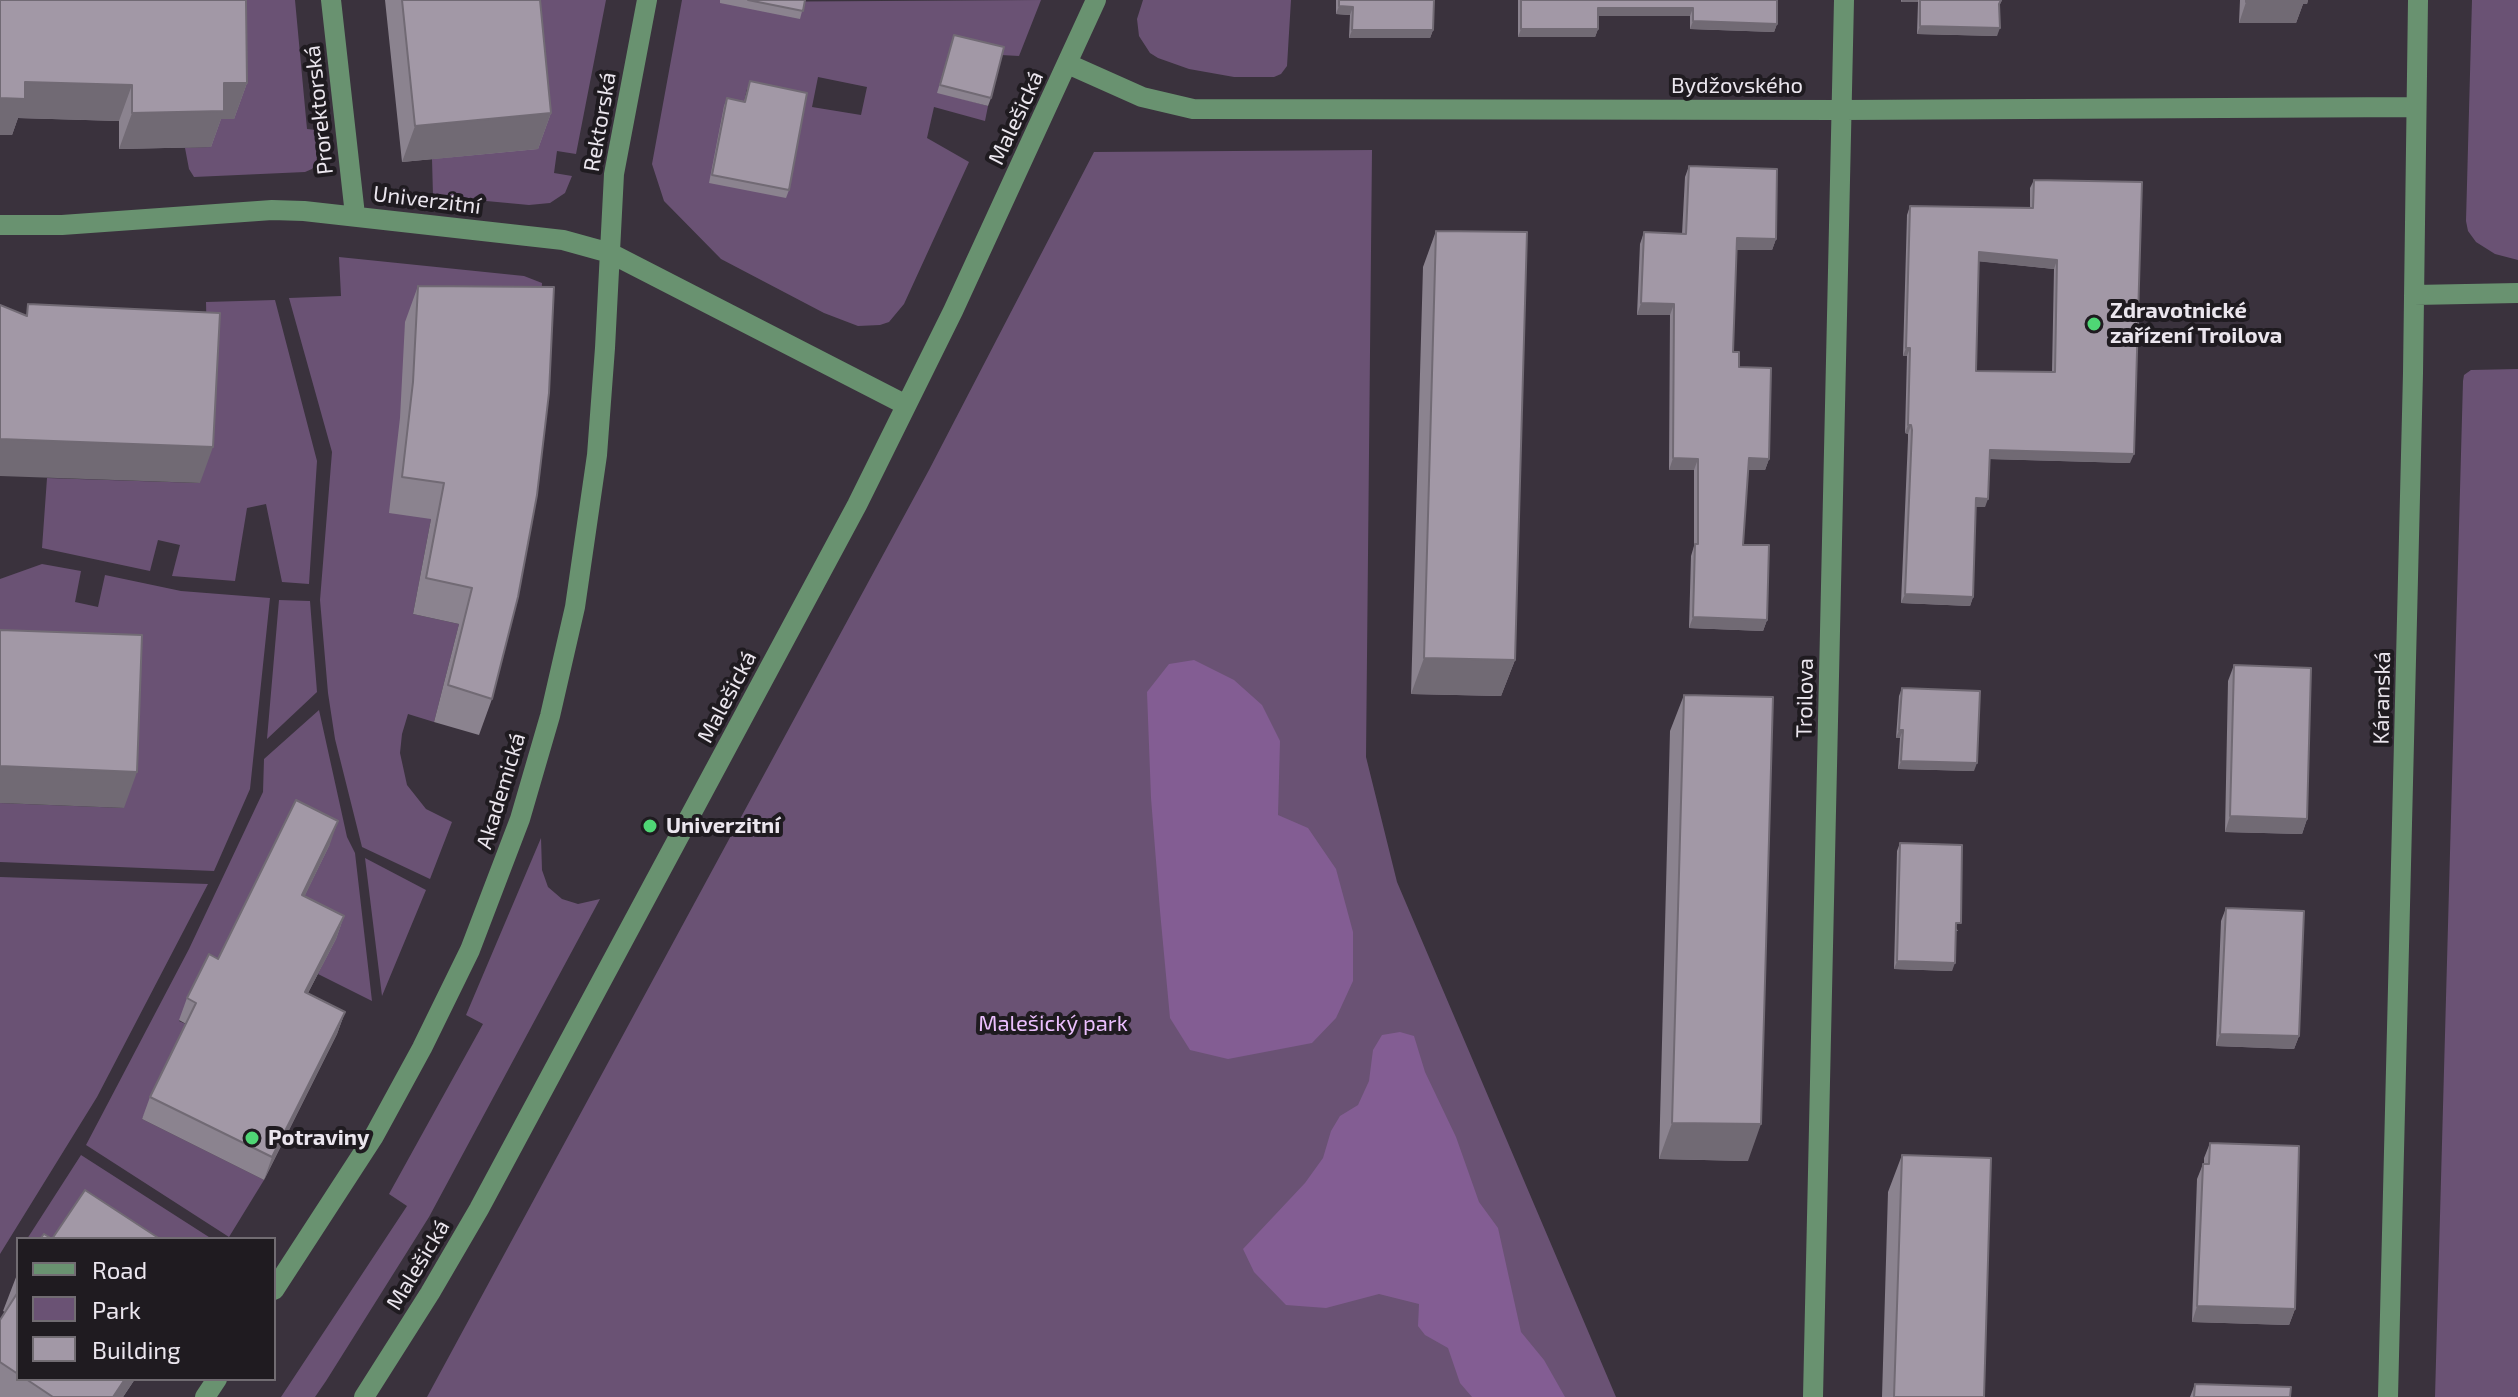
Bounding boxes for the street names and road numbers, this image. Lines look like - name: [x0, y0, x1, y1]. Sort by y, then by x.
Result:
- street label: Prorektorská: [299, 44, 339, 176]
- street label: Malešická: [983, 67, 1049, 169]
- street label: Rektorská: [578, 70, 622, 174]
- street label: Bydžovského: [1671, 73, 1803, 99]
- street label: Univerzitní: [372, 180, 482, 220]
- street label: Malešická: [692, 646, 762, 748]
- street label: Káranská: [2368, 651, 2396, 745]
- street label: Troilova: [1791, 658, 1819, 738]
- street label: Akademická: [471, 730, 531, 852]
- street label: Malešická: [381, 1215, 455, 1315]

